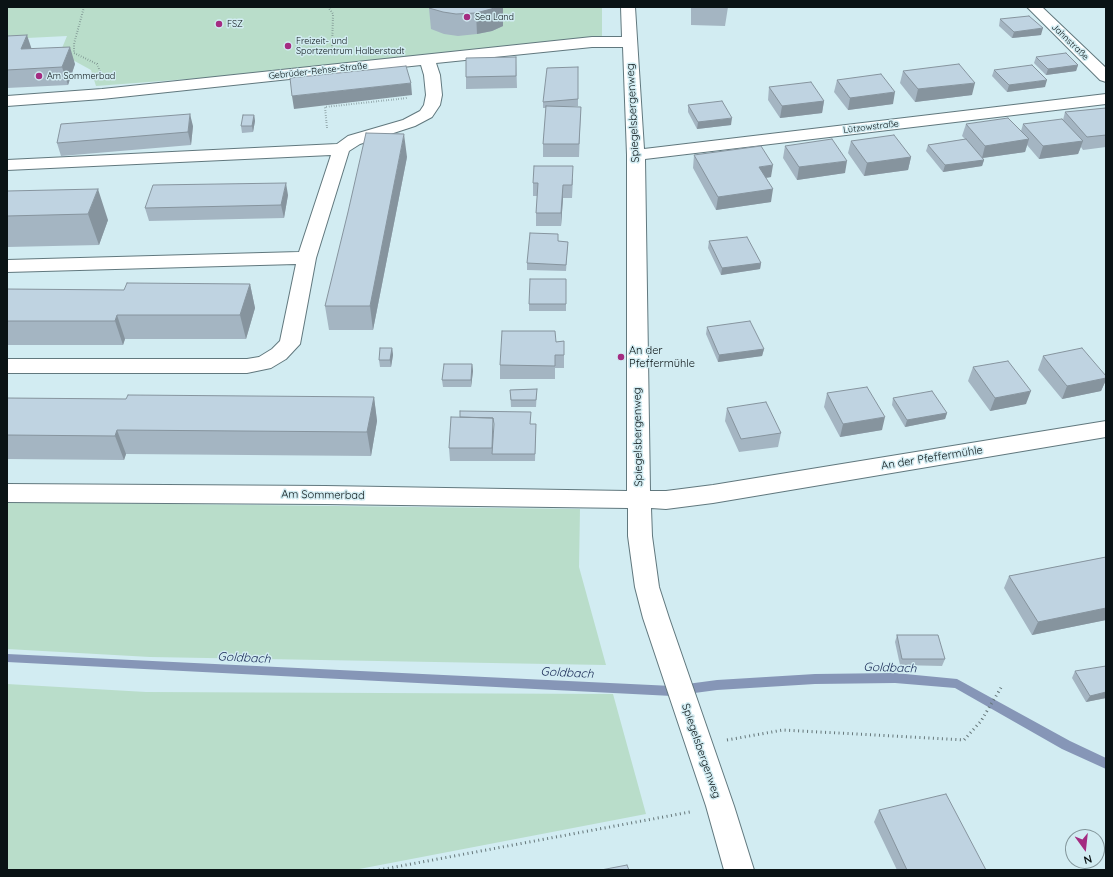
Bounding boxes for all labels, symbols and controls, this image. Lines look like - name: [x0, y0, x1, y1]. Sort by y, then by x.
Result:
- marker: Sea Land: [462, 12, 472, 22]
- place label: Sea Land: [475, 12, 514, 22]
- marker: FSZ: [214, 19, 224, 29]
- place label: FSZ: [227, 19, 243, 29]
- street label: Jahnstraße: [1049, 22, 1091, 62]
- place label: Freizeit- und Sportzentrum Halberstadt: [296, 36, 405, 57]
- marker: Freizeit- und Sportzentrum Halberstadt: [283, 41, 293, 51]
- street label: Gebrüder-Rehse-Straße: [268, 60, 368, 82]
- street label: Spiegelsbergenweg: [624, 63, 642, 163]
- marker: Am Sommerbad: [34, 71, 44, 81]
- place label: Am Sommerbad: [47, 71, 115, 81]
- street label: Lützowstraße: [843, 118, 899, 136]
- place label: An der Pfeffermühle: [629, 344, 695, 370]
- marker: An der Pfeffermühle: [616, 352, 626, 362]
- street label: Spiegelsbergenweg: [631, 387, 645, 487]
- street label: An der Pfeffermühle: [880, 443, 984, 473]
- street label: Am Sommerbad: [281, 488, 365, 502]
- water label: Goldbach: [217, 649, 271, 667]
- water label: Goldbach: [863, 660, 917, 676]
- water label: Goldbach: [540, 664, 594, 682]
- street label: Spiegelsbergenweg: [679, 702, 723, 800]
- north arrow: [1065, 829, 1105, 869]
- text: N: [1082, 852, 1094, 867]

